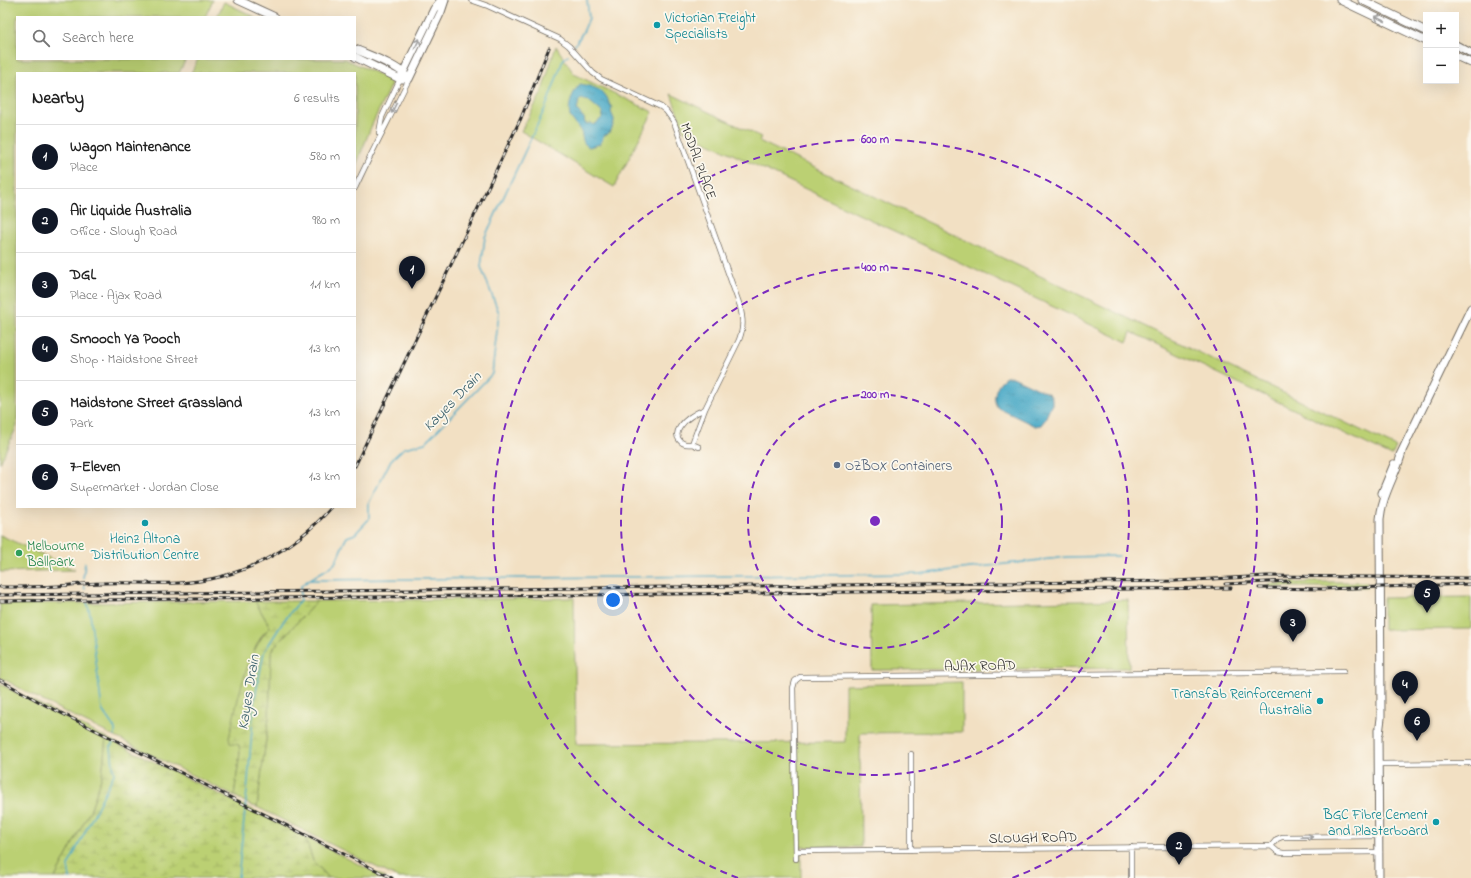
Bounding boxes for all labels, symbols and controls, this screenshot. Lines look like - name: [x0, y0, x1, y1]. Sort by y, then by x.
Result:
- place label: Victorian Freight Specialists: [664, 8, 756, 45]
- map controls: [1423, 12, 1459, 84]
- button: +: [1423, 12, 1459, 48]
- one-way arrow: [1375, 15, 1387, 22]
- search box: [16, 16, 356, 60]
- marker: Victorian Freight Specialists: [652, 20, 662, 30]
- icon: search: [30, 27, 52, 49]
- text: Search here: [62, 27, 134, 49]
- one-way arrow: [414, 38, 421, 50]
- button: −: [1423, 48, 1459, 84]
- text: Nearby: [32, 86, 84, 111]
- text: 6 results: [294, 89, 340, 108]
- one-way arrow: [390, 102, 397, 114]
- street label: MODAL PLACE: [674, 120, 721, 203]
- text: 600 m: [860, 131, 890, 149]
- text: Wagon Maintenance: [70, 136, 191, 158]
- text: 1: [43, 147, 47, 166]
- text: 580 m: [309, 147, 340, 166]
- text: Place: [70, 158, 98, 177]
- text: Air Liquide Australia: [70, 200, 192, 222]
- text: 2: [42, 211, 48, 230]
- text: 980 m: [312, 211, 340, 230]
- text: Office · Slough Road: [70, 222, 177, 241]
- pin: 1: [399, 256, 425, 289]
- text: 400 m: [860, 259, 889, 277]
- text: DGL: [70, 264, 96, 286]
- text: 3: [42, 275, 48, 294]
- text: 1.1 km: [310, 275, 340, 294]
- text: Place · Ajax Road: [70, 286, 162, 305]
- text: Smooch Ya Pooch: [70, 328, 180, 350]
- text: 4: [42, 339, 48, 358]
- text: 1.3 km: [309, 339, 340, 358]
- text: Shop · Maidstone Street: [70, 350, 198, 369]
- water label: Kayes Drain: [419, 366, 488, 437]
- text: 200 m: [860, 386, 890, 404]
- text: Maidstone Street Grassland: [70, 392, 242, 414]
- text: 5: [41, 403, 49, 422]
- text: 1.3 km: [309, 403, 340, 422]
- text: Park: [70, 414, 94, 433]
- text: 7-Eleven: [70, 456, 121, 478]
- place label: OZBOX Containers: [845, 456, 952, 477]
- marker: OZBOX Containers: [832, 460, 842, 470]
- text: 6: [42, 467, 48, 486]
- text: 1.3 km: [309, 467, 340, 486]
- text: Supermarket · Jordan Close: [70, 478, 219, 497]
- centre of rings: [868, 514, 882, 528]
- marker: Heinz Altona Distribution Centre: [140, 518, 150, 528]
- place label: Heinz Altona Distribution Centre: [90, 529, 200, 566]
- place label: Melbourne Ballpark: [26, 536, 85, 573]
- marker: Melbourne Ballpark: [14, 548, 24, 558]
- pin: 5: [1414, 580, 1440, 613]
- your location: [603, 590, 623, 610]
- pin: 3: [1280, 609, 1306, 642]
- water label: Kayes Drain: [232, 652, 267, 731]
- street label: AJAX ROAD: [944, 655, 1016, 678]
- pin: 4: [1392, 671, 1418, 704]
- place label: Transfab Reinforcement Australia: [1171, 684, 1312, 721]
- marker: Transfab Reinforcement Australia: [1315, 696, 1325, 706]
- pin: 6: [1404, 708, 1430, 741]
- place label: BGC Fibre Cement and Plasterboard: [1322, 805, 1428, 842]
- marker: BGC Fibre Cement and Plasterboard: [1431, 817, 1441, 827]
- street label: SLOUGH ROAD: [989, 827, 1078, 850]
- pin: 2: [1166, 832, 1192, 865]
- one-way arrow: [1300, 833, 1313, 841]

